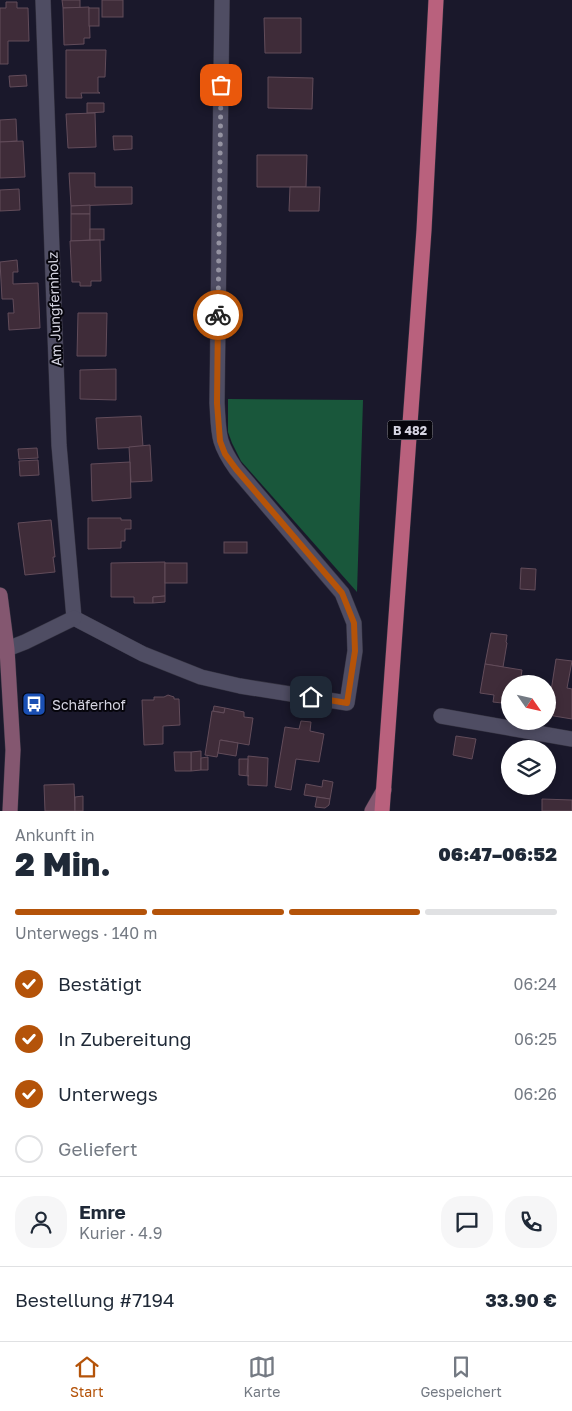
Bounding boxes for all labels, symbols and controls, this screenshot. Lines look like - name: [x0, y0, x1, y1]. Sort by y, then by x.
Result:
- pin: [200, 64, 242, 106]
- icon: bag: [207, 71, 235, 99]
- street label: Am Jungfernholz: [44, 251, 64, 367]
- courier: [193, 290, 243, 340]
- icon: bike: [204, 301, 232, 329]
- road number: B 482: [388, 420, 432, 440]
- north arrow: [501, 675, 556, 730]
- map controls: [501, 675, 556, 795]
- pin: [290, 676, 332, 718]
- icon: home: [297, 683, 325, 711]
- bus stop icon: Schäferhof: [21, 691, 47, 717]
- place label: Schäferhof: [52, 696, 126, 713]
- button: layers: [501, 740, 556, 795]
- text: Ankunft in: [15, 825, 95, 845]
- text: 06:47–06:52: [438, 842, 557, 865]
- text: 2 Min.: [15, 845, 111, 883]
- text: Unterwegs · 140 m: [15, 923, 157, 943]
- icon: check: [15, 970, 43, 998]
- text: Bestätigt: [58, 972, 142, 995]
- text: 06:24: [514, 974, 557, 994]
- icon: check: [15, 1025, 43, 1053]
- text: In Zubereitung: [58, 1027, 191, 1050]
- text: 06:25: [514, 1029, 557, 1049]
- icon: check: [15, 1080, 43, 1108]
- text: Unterwegs: [58, 1082, 158, 1105]
- text: 06:26: [514, 1084, 557, 1104]
- text: Geliefert: [58, 1137, 138, 1160]
- button: person: [15, 1196, 67, 1248]
- button: chat: [441, 1196, 493, 1248]
- button: phone: [505, 1196, 557, 1248]
- text: Emre: [79, 1200, 126, 1223]
- text: Kurier · 4.9: [79, 1223, 163, 1243]
- text: Bestellung #7194: [15, 1288, 175, 1311]
- text: 33.90 €: [485, 1288, 557, 1311]
- tab: Start: [70, 1353, 104, 1400]
- tab: Karte: [244, 1353, 280, 1400]
- tab: Gespeichert: [420, 1353, 502, 1400]

